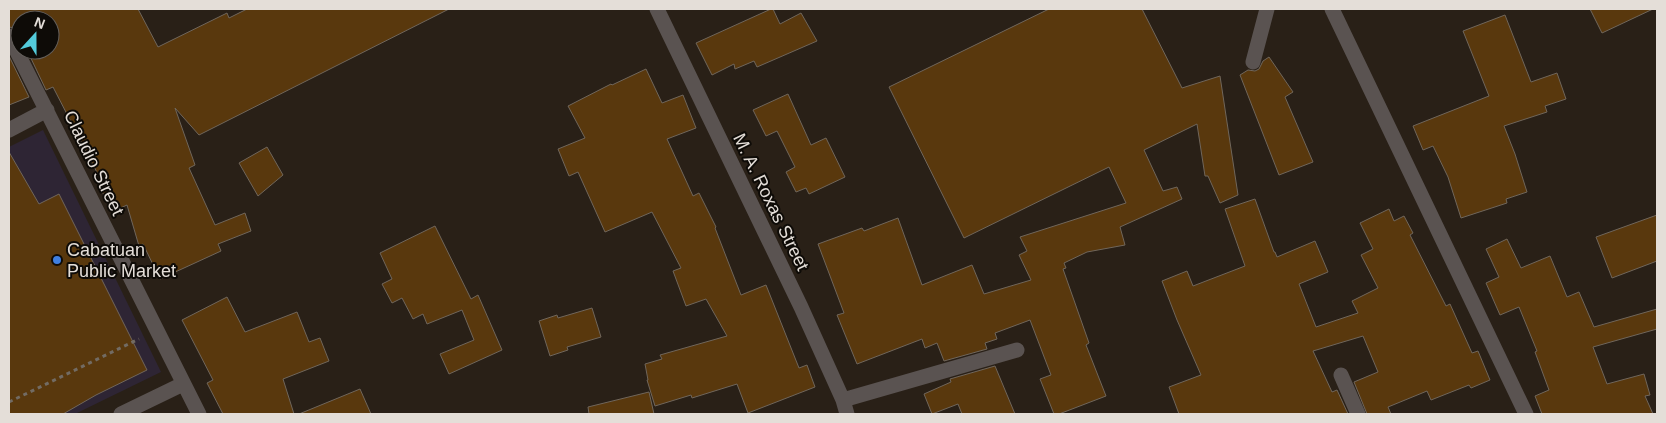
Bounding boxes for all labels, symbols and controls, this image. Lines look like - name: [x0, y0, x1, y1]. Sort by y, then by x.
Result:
- north arrow: [10, 10, 60, 60]
- text: N: [32, 14, 47, 32]
- street label: Claudio Street: [60, 107, 128, 219]
- street label: M. A. Roxas Street: [729, 130, 813, 274]
- place label: Cabatuan Public Market: [67, 240, 176, 281]
- marker: Cabatuan Public Market: [51, 254, 63, 266]

